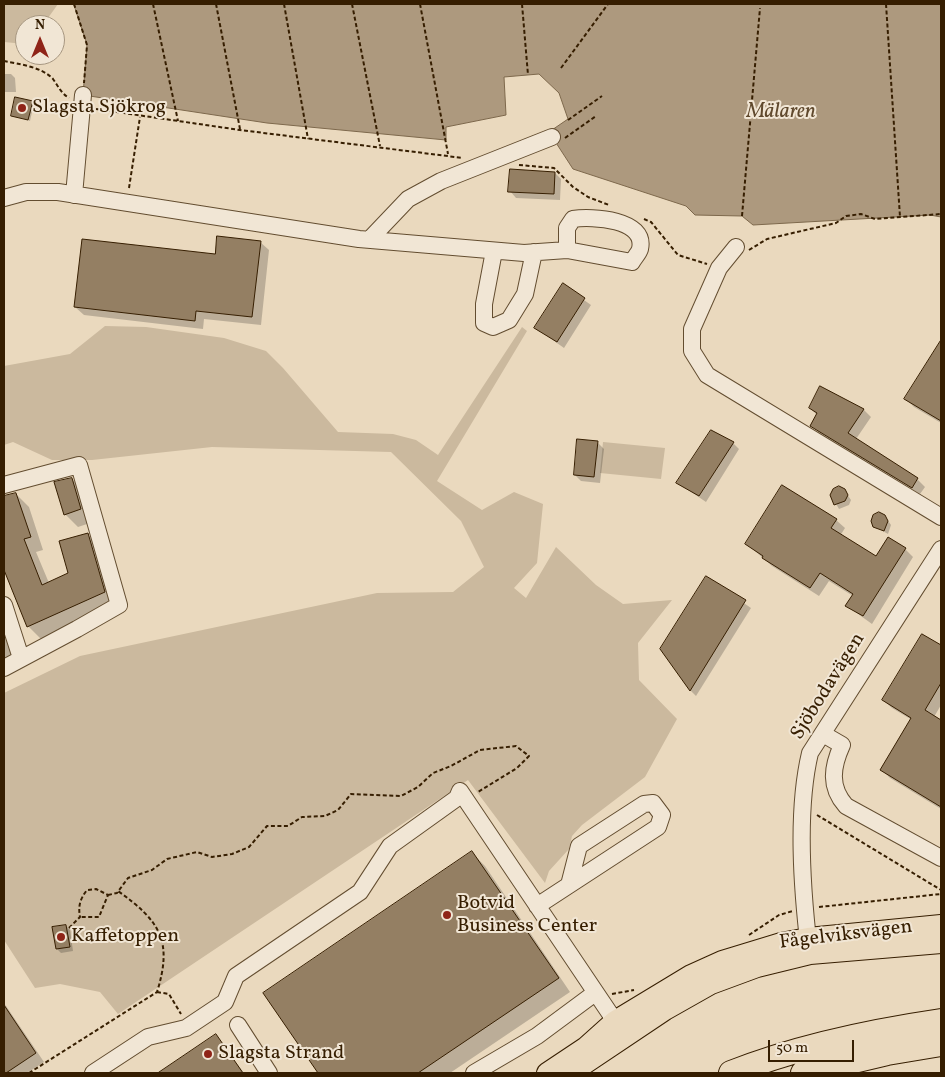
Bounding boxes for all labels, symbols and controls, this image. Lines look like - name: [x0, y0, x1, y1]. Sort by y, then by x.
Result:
- north arrow: [15, 15, 65, 65]
- text: N: [35, 16, 45, 35]
- place label: Slagsta Sjökrog: [32, 96, 166, 120]
- water label: Mälaren: [746, 100, 816, 126]
- marker: Slagsta Sjökrog: [16, 102, 28, 114]
- street label: Sjöbodavägen: [787, 629, 871, 745]
- place label: Botvid Business Center: [457, 892, 597, 939]
- marker: Botvid Business Center: [441, 909, 453, 921]
- street label: Fågelviksvägen: [778, 916, 914, 956]
- place label: Kaffetoppen: [71, 925, 179, 949]
- marker: Kaffetoppen: [55, 931, 67, 943]
- scale bar: [770, 1030, 856, 1062]
- text: 50 m: [776, 1038, 808, 1059]
- place label: Slagsta Strand: [218, 1042, 344, 1066]
- marker: Slagsta Strand: [202, 1048, 214, 1060]

